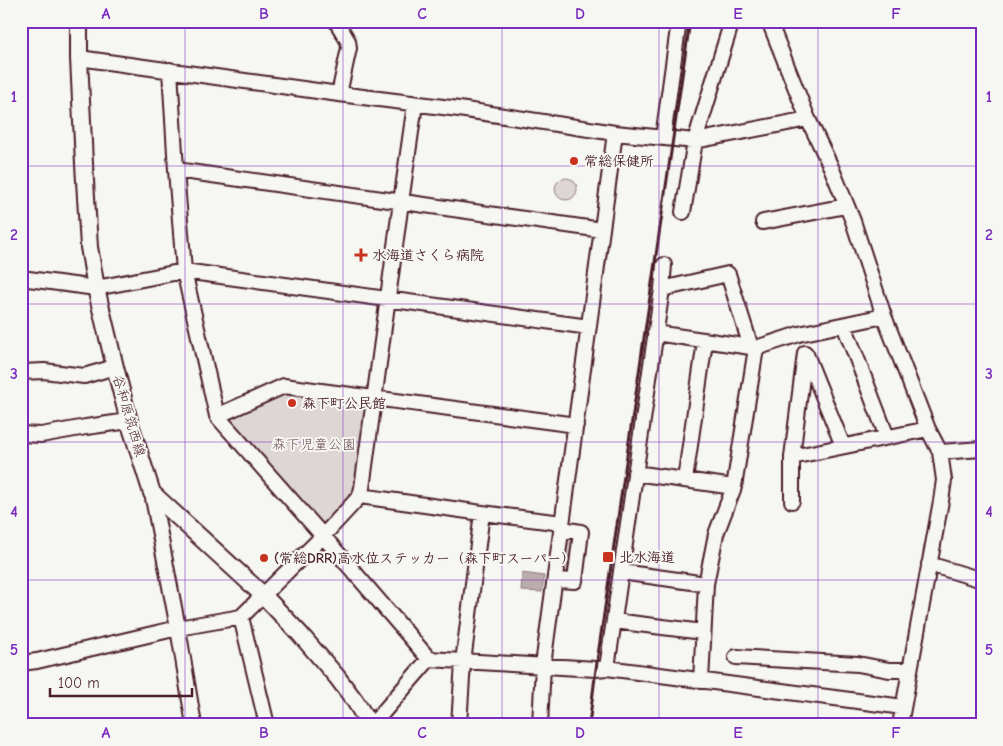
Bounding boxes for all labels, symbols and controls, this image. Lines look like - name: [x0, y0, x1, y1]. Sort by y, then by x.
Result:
- text: A: [102, 5, 111, 23]
- text: B: [259, 5, 269, 23]
- text: C: [417, 5, 427, 23]
- text: D: [575, 5, 585, 23]
- text: E: [733, 5, 743, 23]
- text: F: [891, 5, 901, 23]
- text: 1: [11, 88, 17, 106]
- text: 1: [986, 88, 992, 106]
- place label: 常総保健所: [584, 153, 654, 170]
- marker: 常総保健所: [568, 155, 580, 167]
- text: 2: [10, 226, 18, 244]
- text: 2: [985, 226, 993, 244]
- place label: 水海道さくら病院: [372, 247, 484, 264]
- marker: 水海道さくら病院: [354, 248, 368, 262]
- text: 3: [10, 365, 18, 383]
- text: 3: [985, 365, 993, 383]
- street label: 谷和原筑西線: [109, 373, 149, 459]
- place label: 森下町公民館: [302, 395, 386, 412]
- marker: 森下町公民館: [286, 397, 298, 409]
- park label: 森下児童公園: [272, 436, 356, 453]
- text: 4: [10, 503, 18, 521]
- text: 4: [985, 503, 993, 521]
- place label: 北水海道: [619, 549, 675, 566]
- place label: (常総DRR)高水位ステッカー（森下町スーパー）: [274, 550, 575, 567]
- marker: 北水海道: [601, 550, 615, 564]
- marker: (常総DRR)高水位ステッカー（森下町スーパー）: [258, 552, 270, 564]
- text: 5: [10, 641, 18, 659]
- text: 5: [985, 641, 993, 659]
- scale bar: [50, 666, 192, 698]
- text: 100 m: [58, 674, 100, 692]
- text: A: [102, 724, 111, 742]
- text: B: [259, 724, 269, 742]
- text: C: [417, 724, 427, 742]
- text: D: [575, 724, 585, 742]
- text: E: [733, 724, 743, 742]
- text: F: [891, 724, 901, 742]

